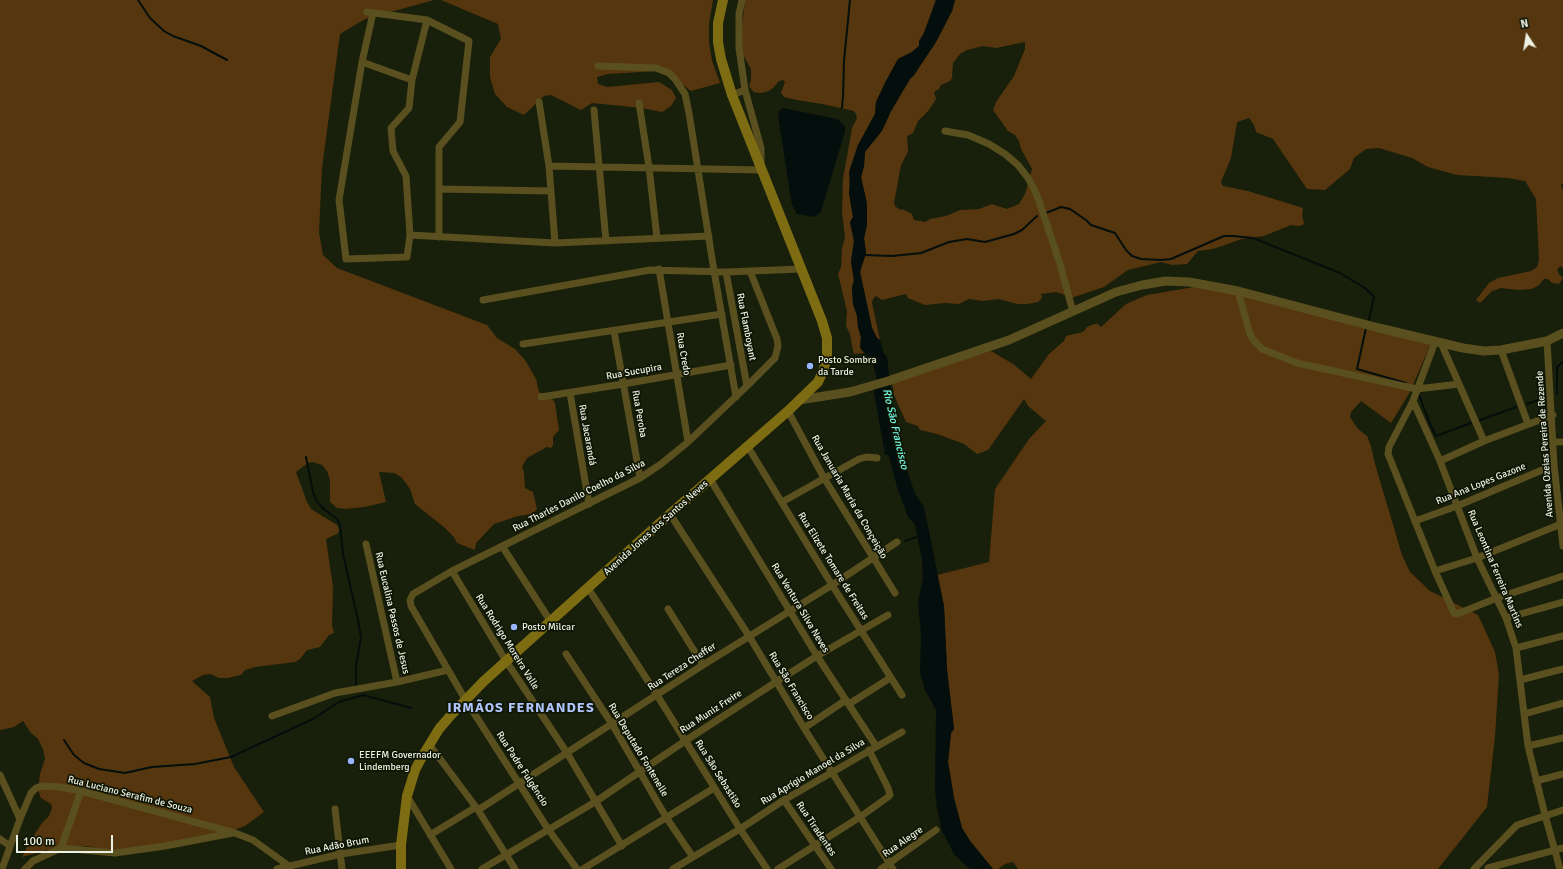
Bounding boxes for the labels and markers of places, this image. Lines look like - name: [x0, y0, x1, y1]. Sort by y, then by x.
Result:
- place label: Posto Sombra da Tarde: [818, 354, 876, 378]
- marker: Posto Sombra da Tarde: [805, 361, 815, 371]
- place label: Posto Milcar: [522, 621, 575, 633]
- marker: Posto Milcar: [509, 622, 519, 632]
- place label: EEEFM Governador Lindemberg: [359, 749, 441, 772]
- marker: EEEFM Governador Lindemberg: [346, 756, 356, 766]

